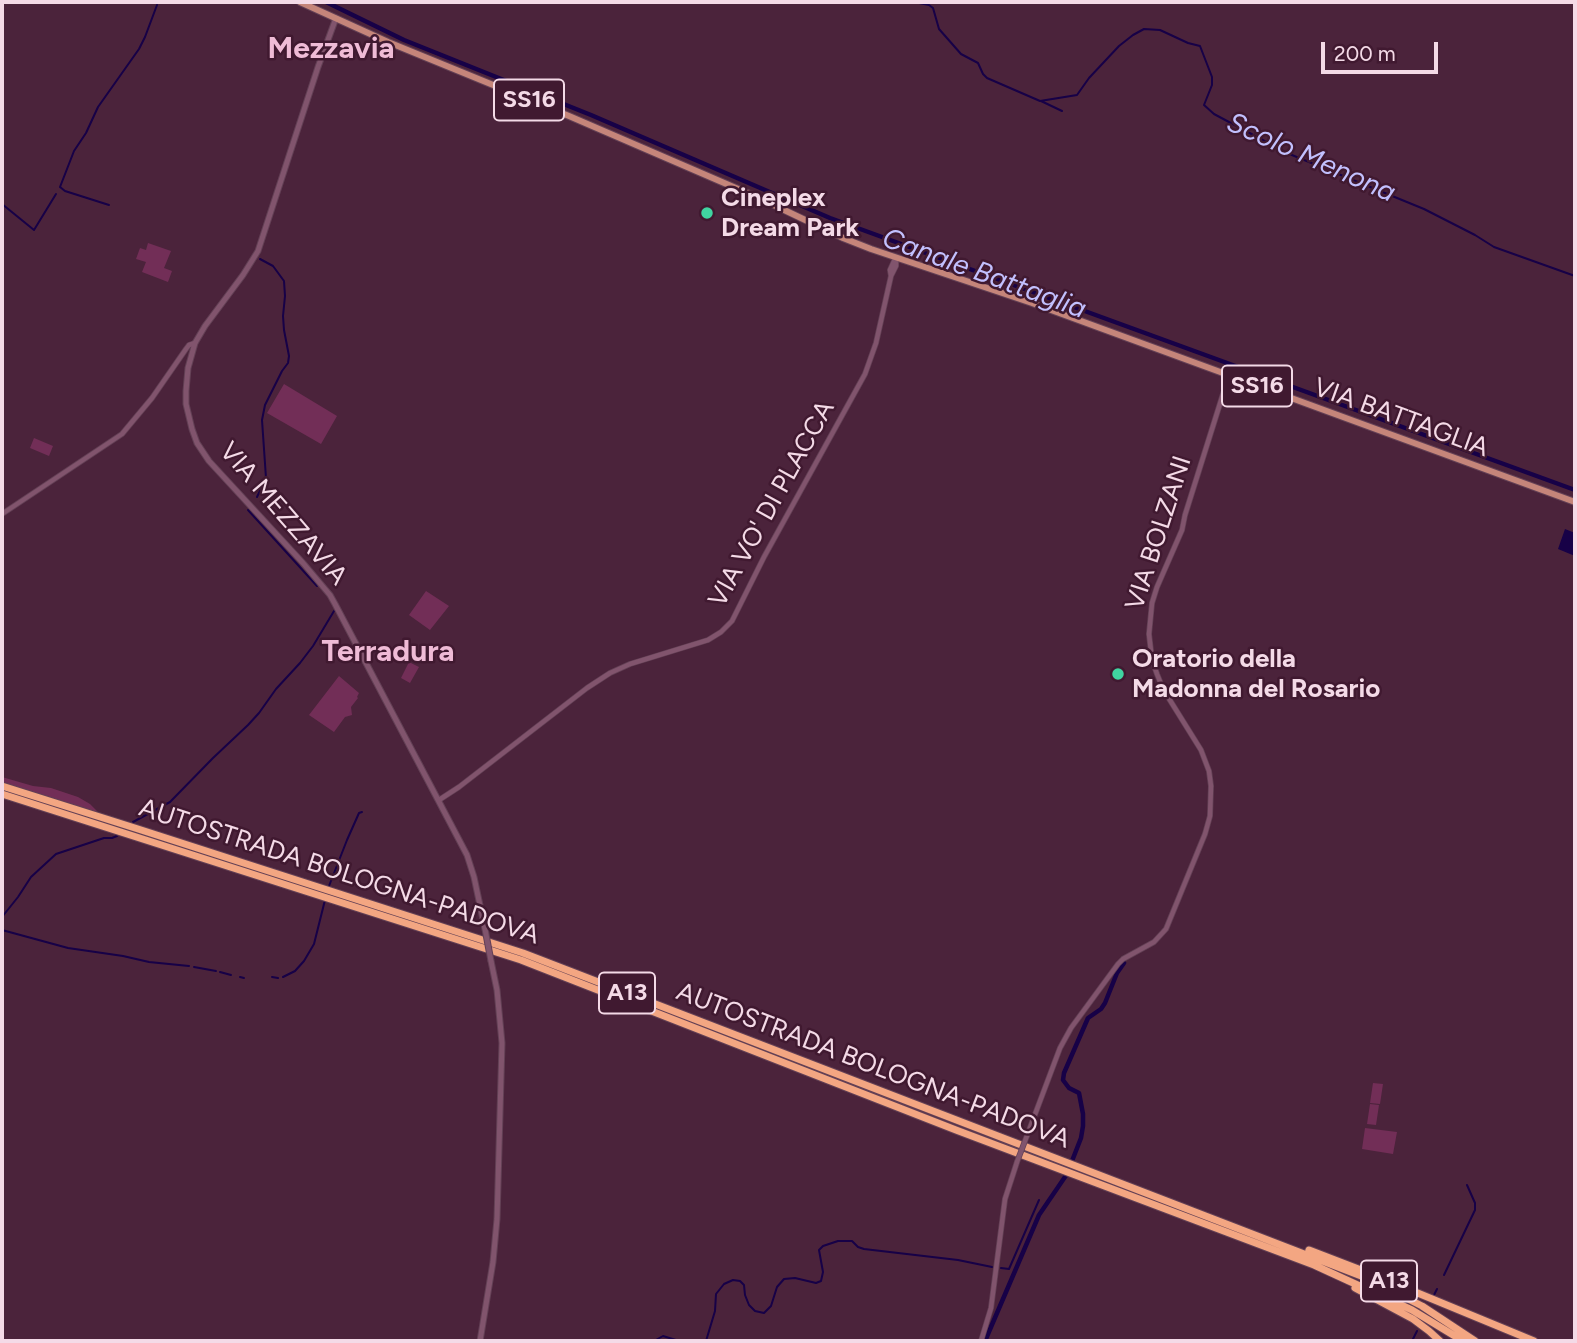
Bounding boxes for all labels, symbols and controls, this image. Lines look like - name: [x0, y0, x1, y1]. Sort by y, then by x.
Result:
- scale bar: [1325, 28, 1442, 72]
- district label: Mezzavia: [267, 31, 395, 67]
- text: 200 m: [1334, 41, 1396, 66]
- road number: SS16: [494, 80, 564, 120]
- water label: Scolo Menona: [1221, 106, 1401, 210]
- place label: Cineplex Dream Park: [721, 182, 859, 244]
- marker: Cineplex Dream Park: [699, 205, 715, 221]
- water label: Canale Battaglia: [878, 222, 1090, 326]
- road number: SS16: [1222, 366, 1292, 407]
- street label: VIA BATTAGLIA: [1309, 372, 1493, 464]
- street label: VIA VO' DI PLACCA: [702, 395, 842, 613]
- street label: VIA MEZZAVIA: [213, 436, 353, 592]
- street label: VIA BOLZANI: [1119, 452, 1199, 614]
- district label: Terradura: [321, 634, 455, 670]
- place label: Oratorio della Madonna del Rosario: [1132, 643, 1380, 704]
- marker: Oratorio della Madonna del Rosario: [1110, 666, 1126, 682]
- street label: AUTOSTRADA BOLOGNA-PADOVA: [135, 792, 543, 952]
- road number: A13: [599, 973, 655, 1014]
- street label: AUTOSTRADA BOLOGNA-PADOVA: [672, 976, 1074, 1156]
- road number: A13: [1361, 1260, 1417, 1302]

